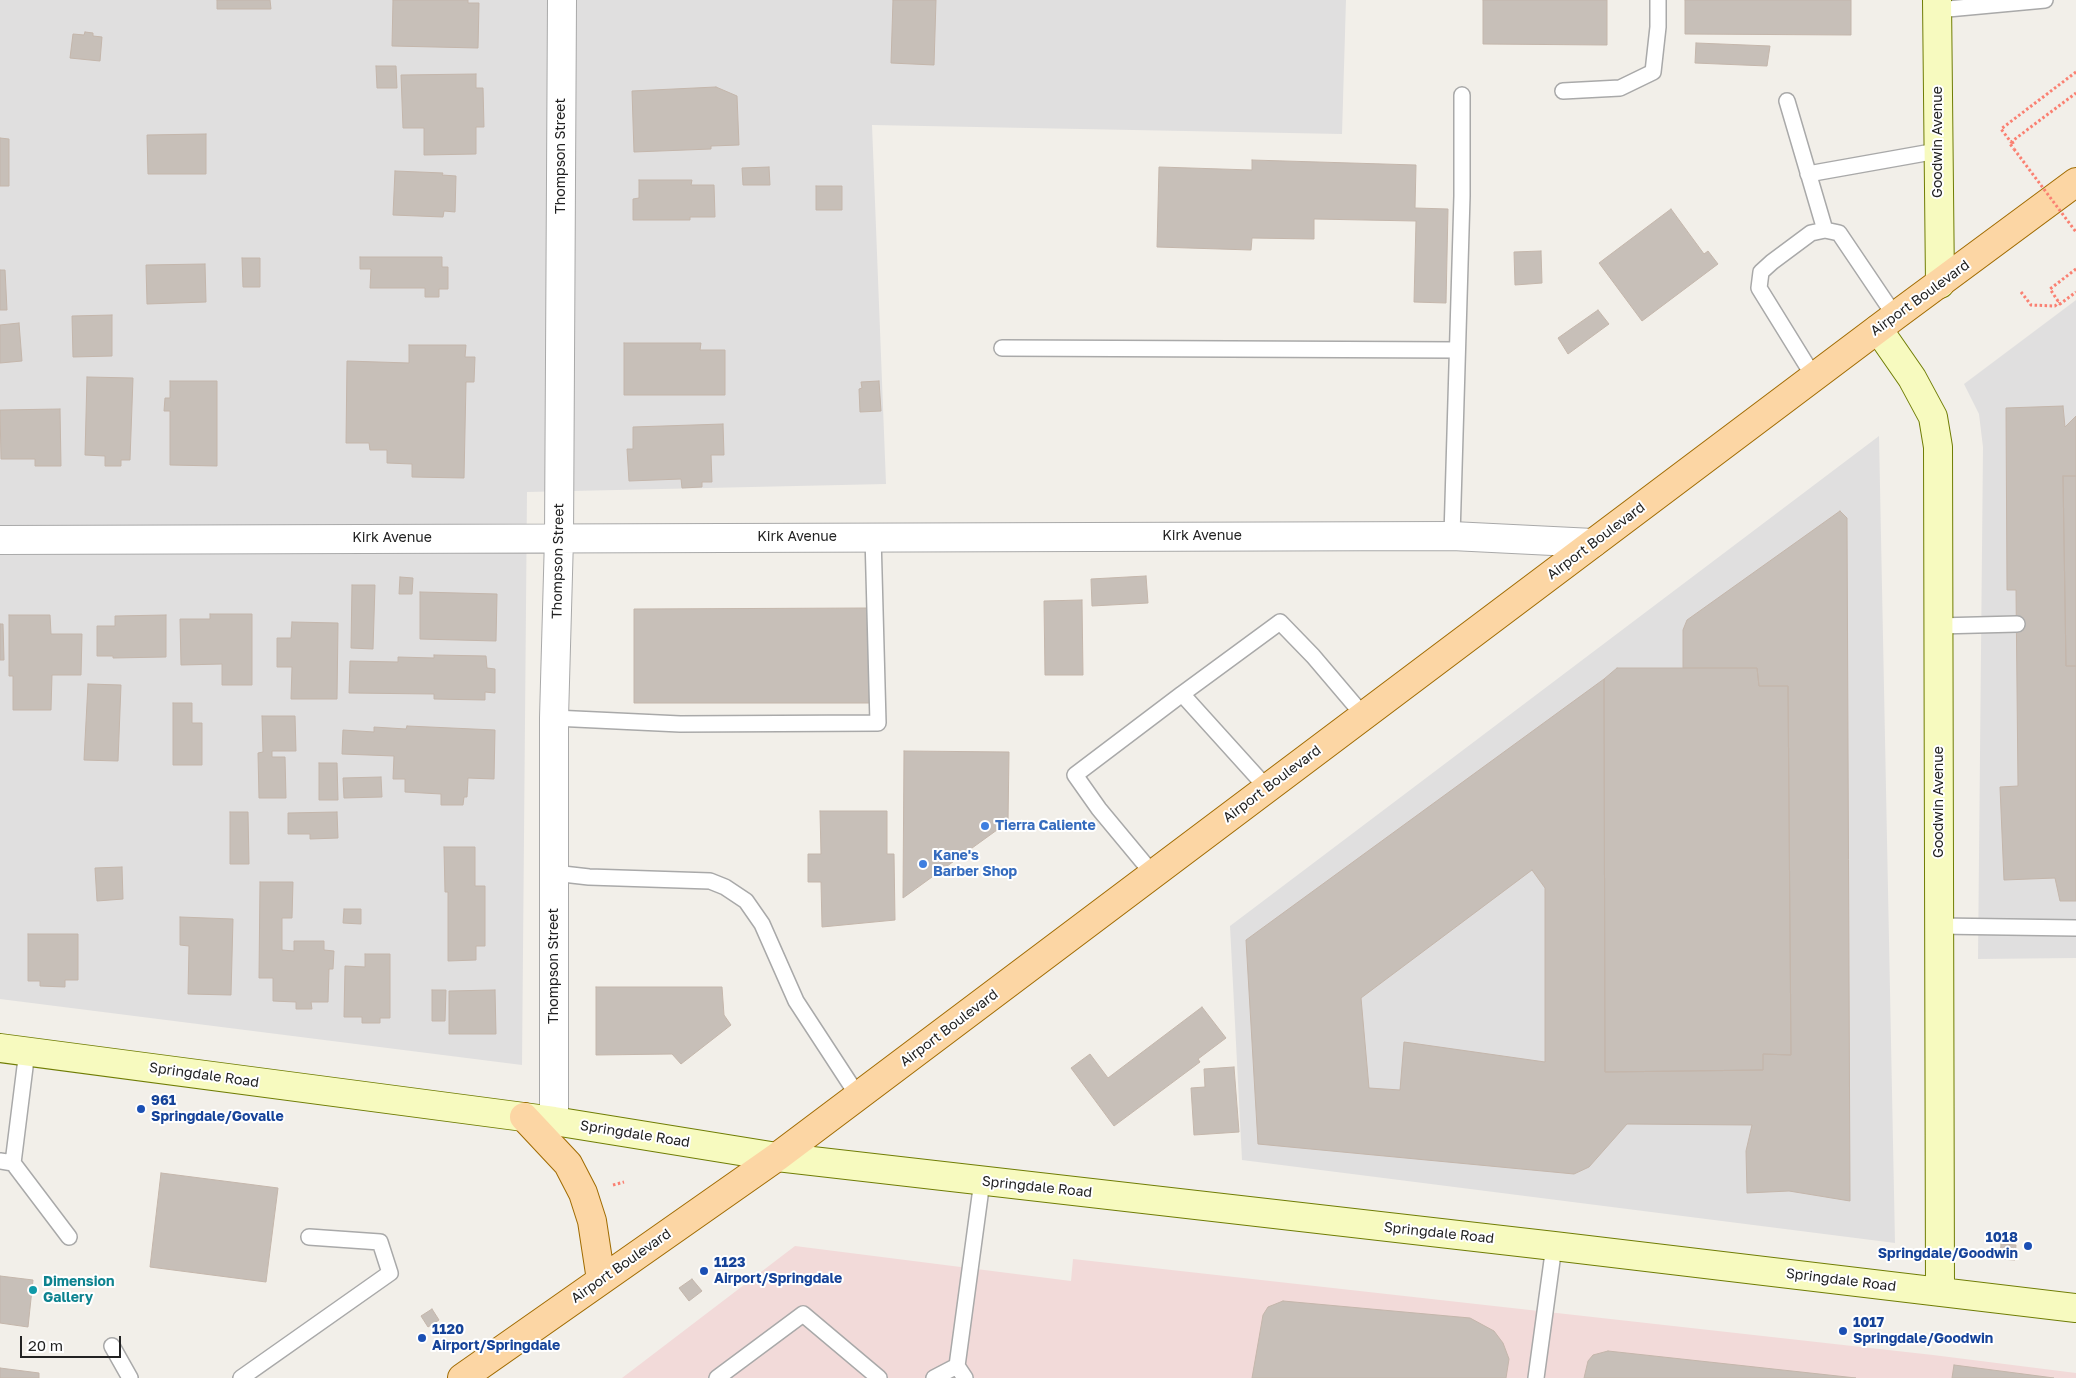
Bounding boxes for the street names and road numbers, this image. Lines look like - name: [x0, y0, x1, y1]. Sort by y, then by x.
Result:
- street label: Goodwin Avenue: [1930, 86, 1946, 198]
- street label: Thompson Street: [553, 98, 569, 214]
- street label: Airport Boulevard: [1867, 256, 1973, 340]
- street label: Airport Boulevard: [1544, 499, 1648, 583]
- street label: Thompson Street: [549, 503, 567, 619]
- street label: Kirk Avenue: [1162, 528, 1242, 544]
- street label: Kirk Avenue: [757, 529, 837, 545]
- street label: Kirk Avenue: [352, 530, 432, 546]
- street label: Airport Boulevard: [1220, 742, 1324, 826]
- street label: Goodwin Avenue: [1931, 746, 1947, 858]
- street label: Thompson Street: [546, 908, 562, 1024]
- street label: Airport Boulevard: [897, 986, 1001, 1070]
- street label: Springdale Road: [148, 1059, 260, 1091]
- street label: Springdale Road: [579, 1117, 691, 1151]
- street label: Springdale Road: [981, 1173, 1093, 1201]
- street label: Springdale Road: [1383, 1219, 1495, 1247]
- street label: Airport Boulevard: [568, 1225, 674, 1307]
- street label: Springdale Road: [1785, 1265, 1897, 1295]

